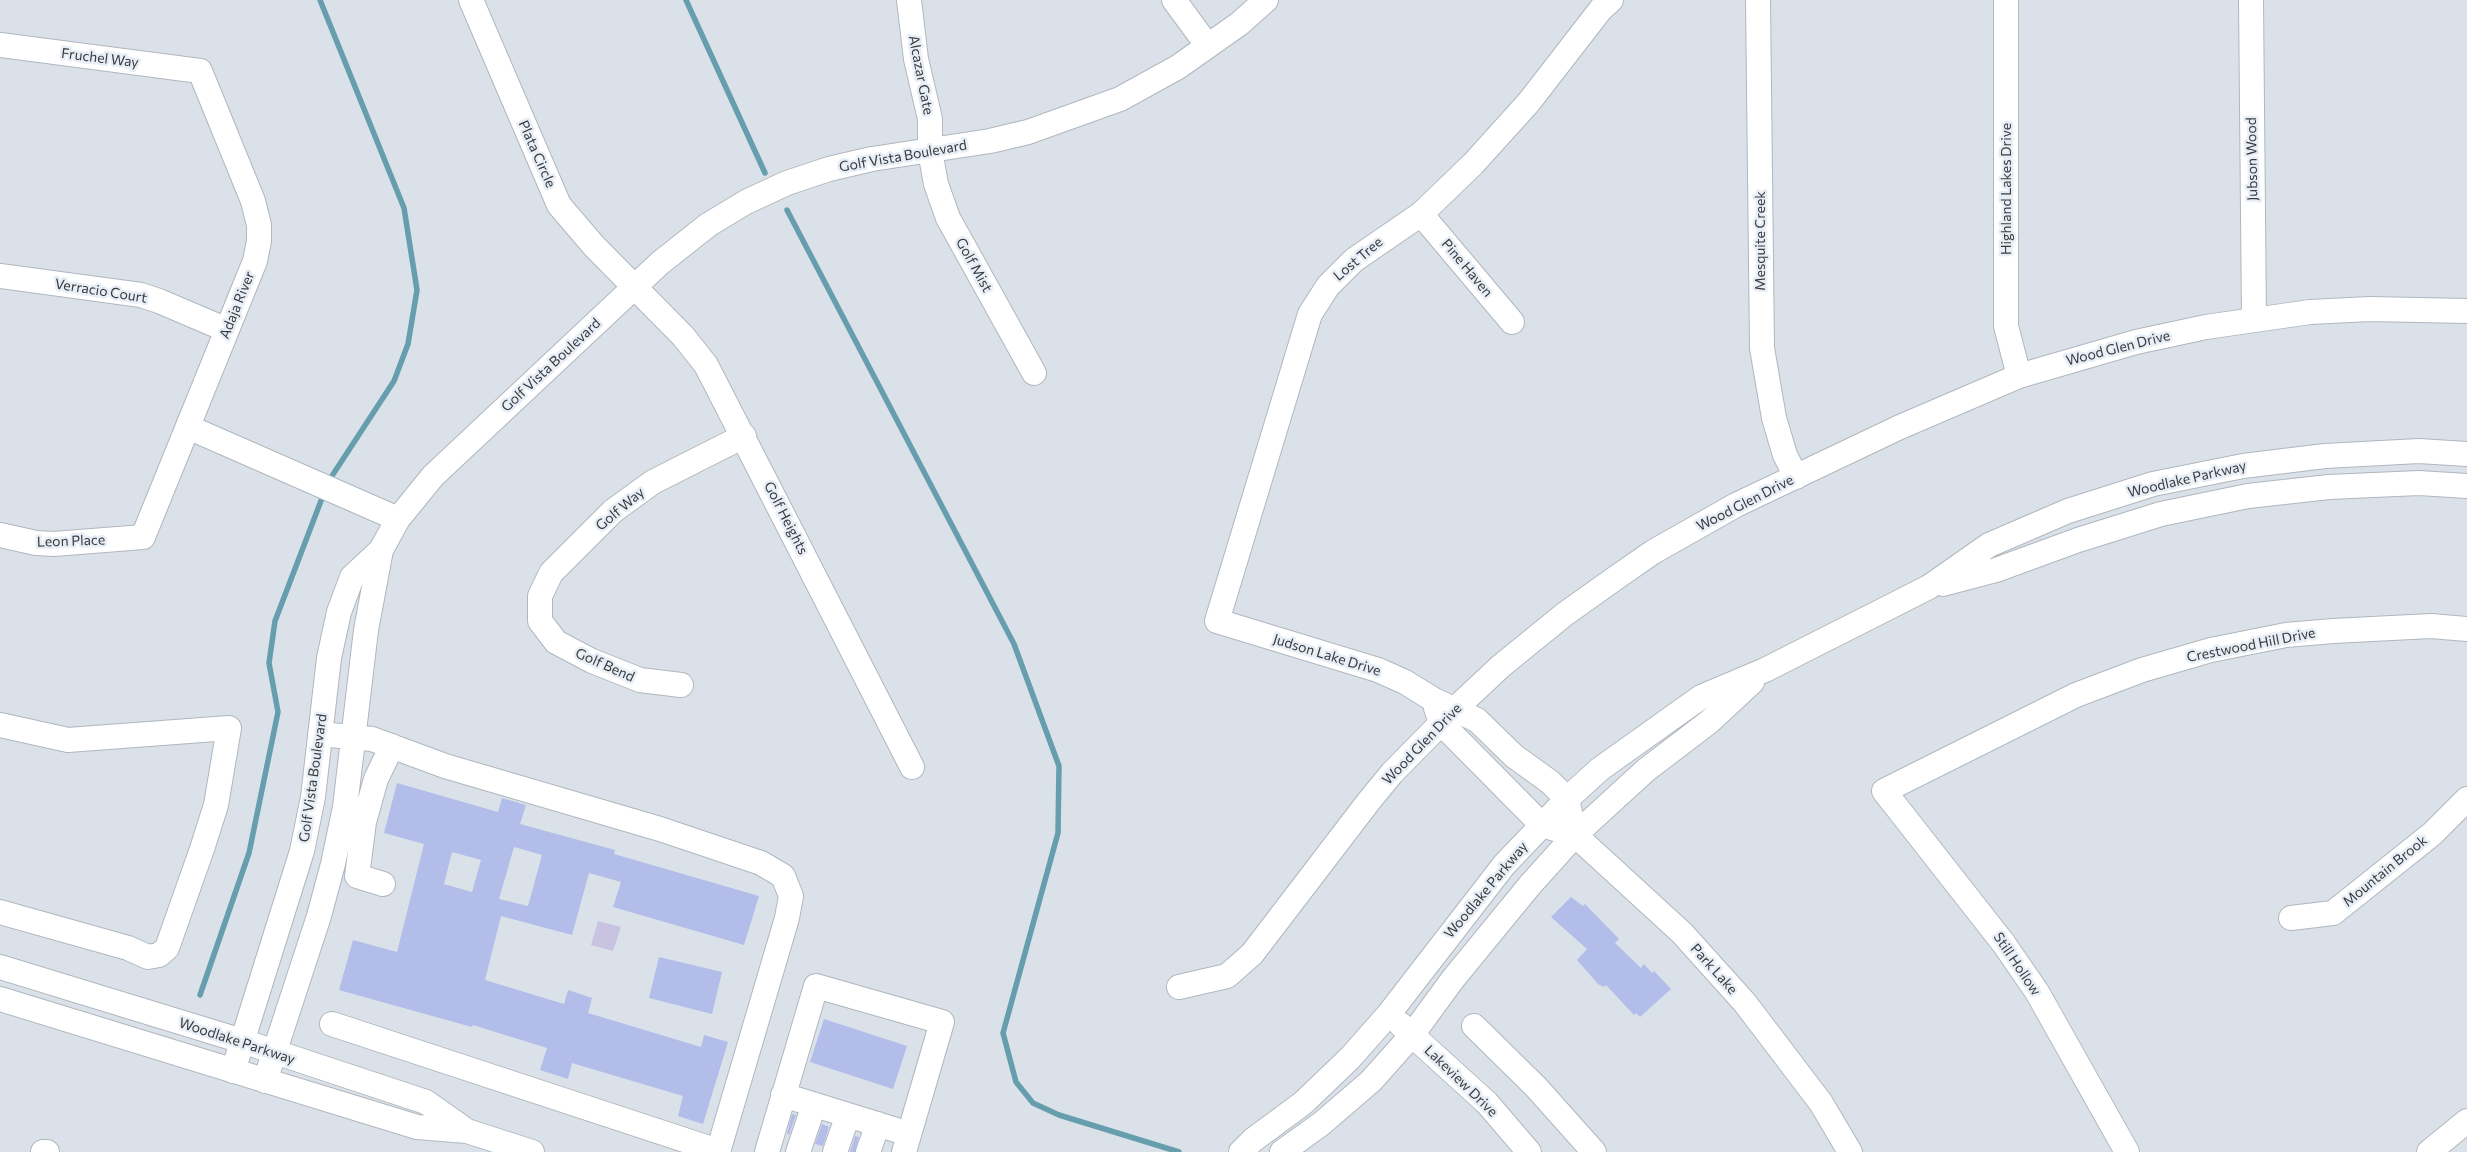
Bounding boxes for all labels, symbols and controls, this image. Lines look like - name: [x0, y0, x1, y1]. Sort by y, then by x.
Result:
- street label: Alcazar Gate: [905, 34, 937, 116]
- street label: Fruchel Way: [60, 45, 140, 71]
- street label: Jubson Wood: [2243, 117, 2261, 201]
- street label: Plata Circle: [515, 118, 559, 190]
- street label: Highland Lakes Drive: [1998, 123, 2014, 255]
- street label: Golf Vista Boulevard: [838, 136, 968, 176]
- street label: Mesquite Creek: [1752, 191, 1768, 291]
- street label: Lost Tree: [1330, 234, 1386, 284]
- street label: Golf Mist: [952, 235, 996, 295]
- street label: Pine Haven: [1438, 236, 1496, 300]
- street label: Adaja River: [216, 269, 258, 341]
- street label: Verracio Court: [54, 275, 148, 307]
- street label: Golf Vista Boulevard: [498, 315, 604, 415]
- street label: Wood Glen Drive: [2064, 327, 2172, 369]
- street label: Woodlake Parkway: [2126, 457, 2248, 501]
- street label: Wood Glen Drive: [1694, 471, 1796, 535]
- street label: Golf Heights: [760, 479, 812, 557]
- street label: Golf Way: [592, 484, 648, 534]
- street label: Leon Place: [37, 531, 105, 551]
- street label: Crestwood Hill Drive: [2185, 624, 2317, 666]
- street label: Judson Lake Drive: [1271, 631, 1383, 679]
- street label: Golf Bend: [573, 645, 637, 685]
- street label: Wood Glen Drive: [1379, 700, 1465, 788]
- street label: Golf Vista Boulevard: [296, 713, 330, 843]
- street label: Mountain Brook: [2339, 832, 2431, 910]
- street label: Woodlake Parkway: [1441, 838, 1531, 942]
- street label: Still Hollow: [1990, 929, 2044, 999]
- street label: Park Lake: [1687, 940, 1741, 998]
- street label: Woodlake Parkway: [177, 1014, 297, 1068]
- street label: Lakeview Drive: [1421, 1042, 1501, 1120]

